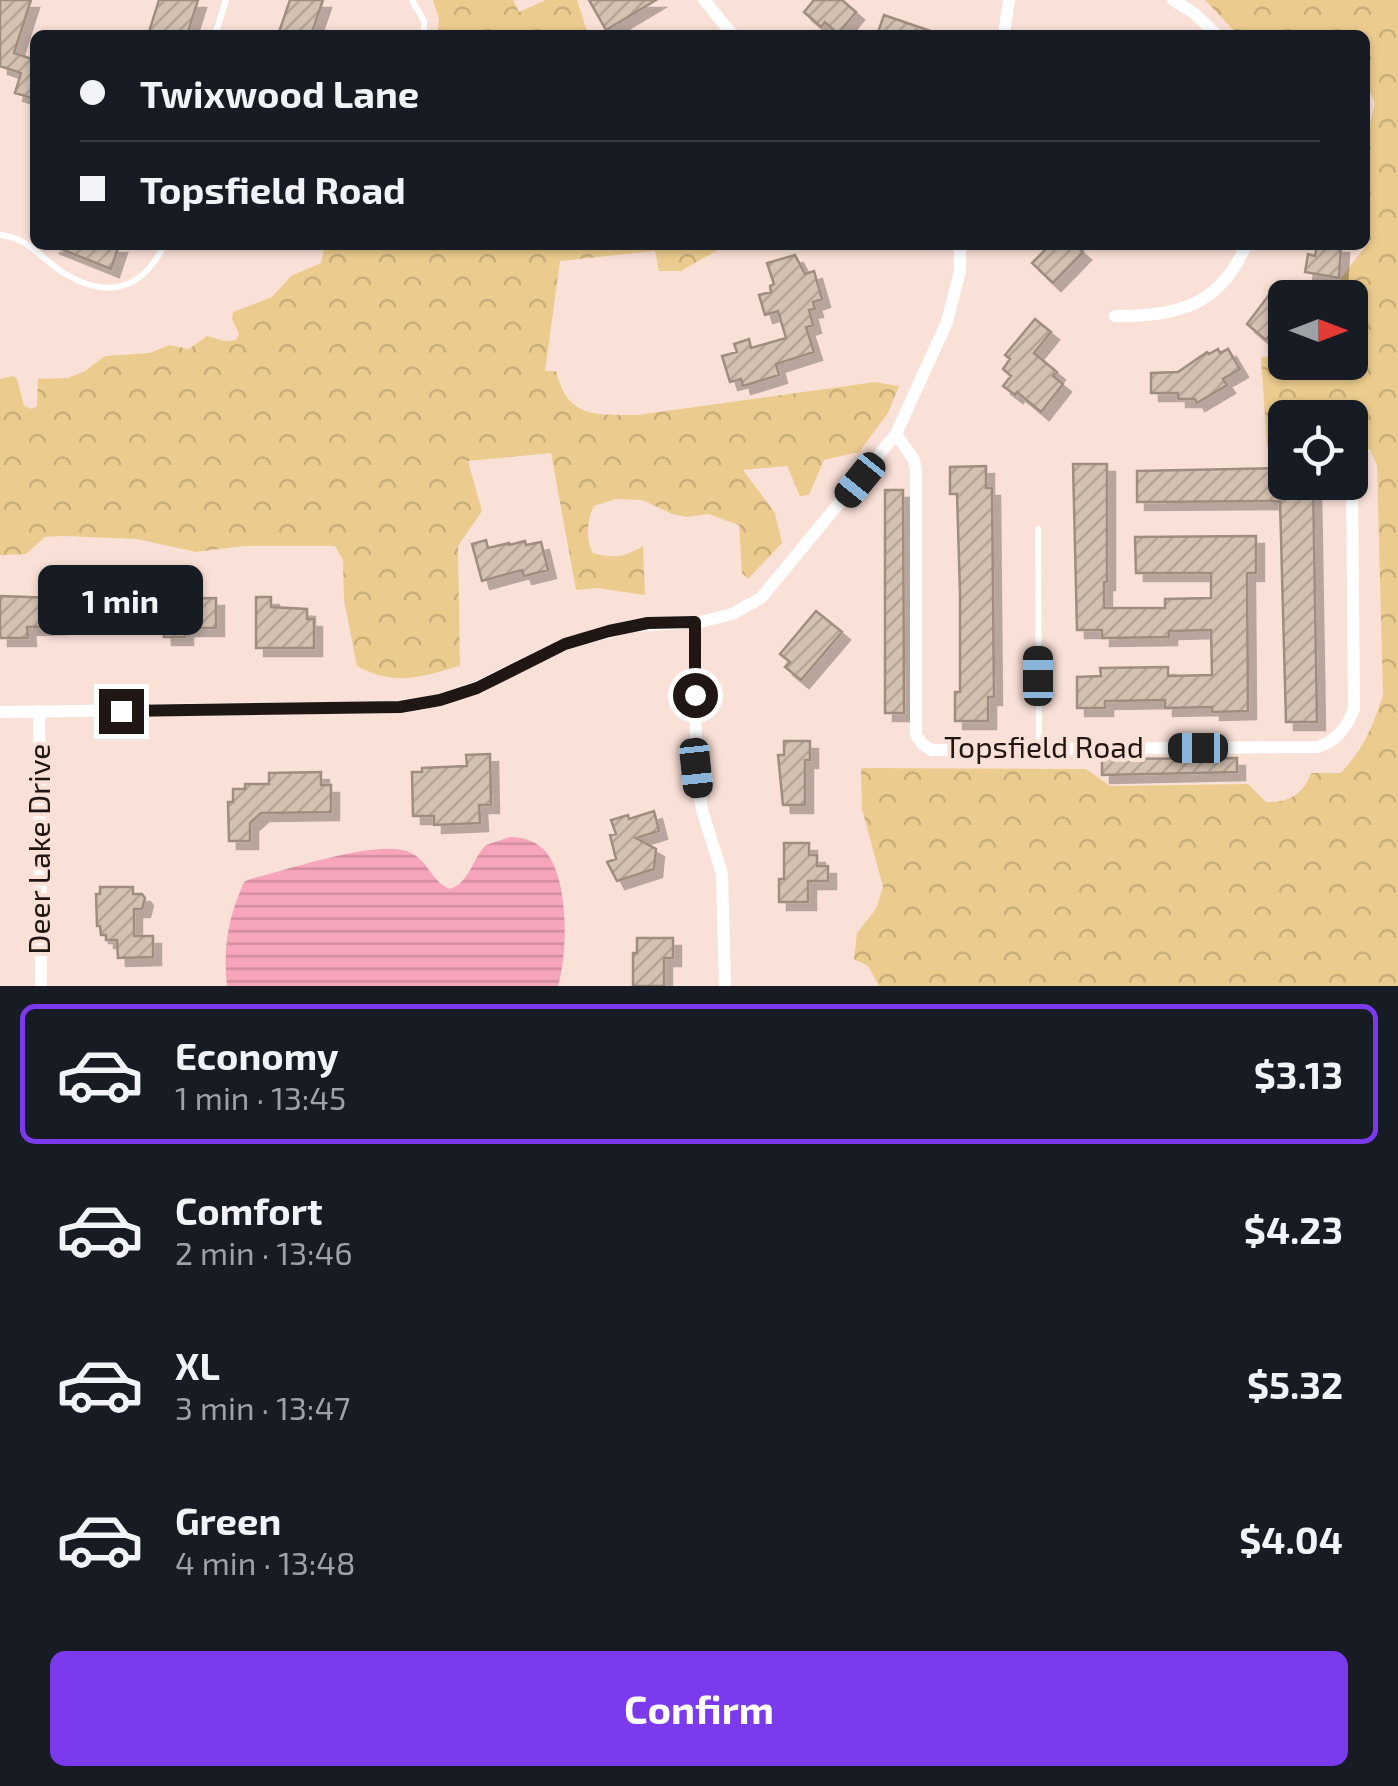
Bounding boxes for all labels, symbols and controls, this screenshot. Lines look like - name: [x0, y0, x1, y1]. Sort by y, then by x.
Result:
- text: Twixwood Lane: [140, 70, 419, 116]
- text: Topsfield Road: [140, 166, 406, 212]
- north arrow: [1268, 280, 1368, 380]
- map controls: [1268, 280, 1368, 500]
- button: locate: [1268, 400, 1368, 500]
- car: [829, 447, 891, 513]
- callout: 1 min: [38, 566, 204, 636]
- text: 1 min: [82, 581, 159, 619]
- car: [1023, 646, 1053, 706]
- route start: [673, 673, 718, 718]
- route end: [99, 689, 144, 734]
- street label: Topsfield Road: [944, 728, 1144, 764]
- car: [1168, 733, 1228, 763]
- car: [678, 737, 714, 799]
- street label: Deer Lake Drive: [20, 744, 56, 954]
- icon: car: [55, 1029, 145, 1119]
- text: Economy: [175, 1032, 339, 1078]
- text: $3.13: [1254, 1051, 1343, 1097]
- text: 1 min · 13:45: [175, 1078, 346, 1116]
- icon: car: [55, 1184, 145, 1274]
- text: Comfort: [175, 1187, 323, 1233]
- text: $4.23: [1244, 1206, 1343, 1252]
- text: 2 min · 13:46: [175, 1233, 353, 1271]
- icon: car: [55, 1339, 145, 1429]
- text: XL: [175, 1342, 220, 1388]
- text: $5.32: [1247, 1361, 1343, 1407]
- text: 3 min · 13:47: [175, 1388, 350, 1426]
- icon: car: [55, 1494, 145, 1584]
- text: Green: [175, 1497, 281, 1543]
- text: $4.04: [1239, 1516, 1343, 1562]
- text: 4 min · 13:48: [175, 1543, 355, 1581]
- button: Confirm: [50, 1651, 1348, 1766]

